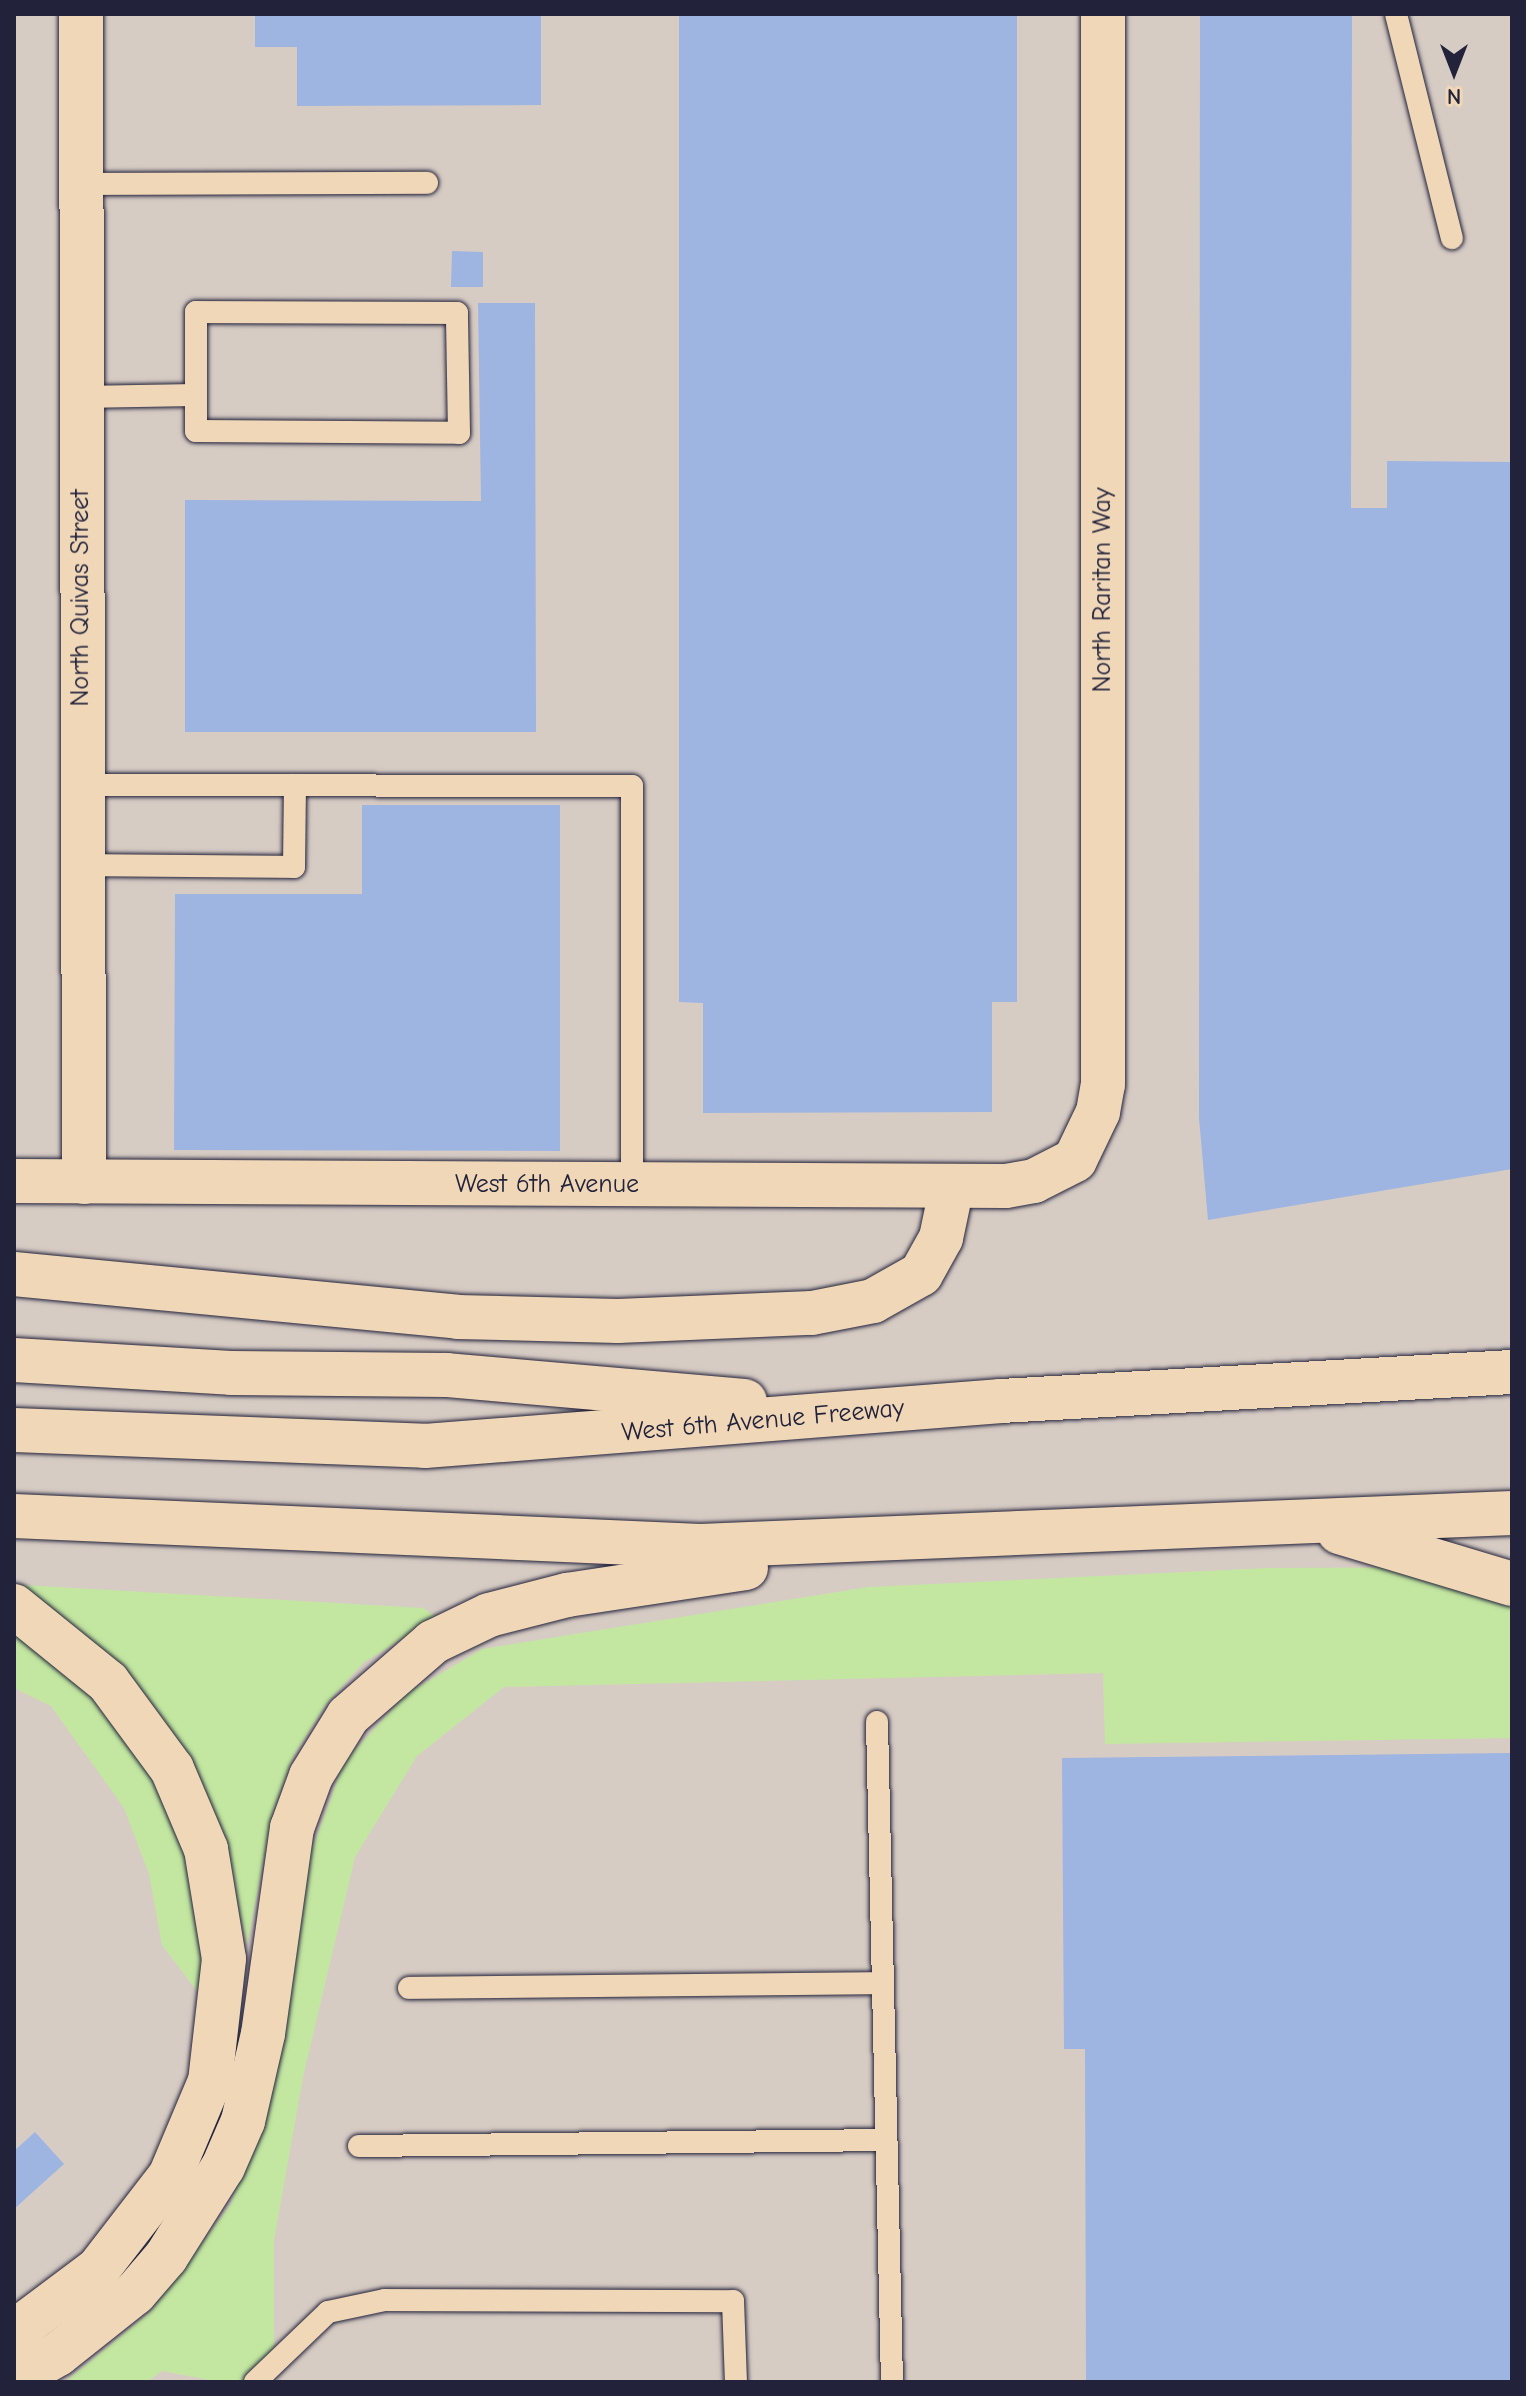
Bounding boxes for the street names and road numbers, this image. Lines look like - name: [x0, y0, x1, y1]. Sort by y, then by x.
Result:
- street label: North Raritan Way: [1087, 487, 1119, 693]
- street label: North Quivas Street: [65, 489, 97, 707]
- street label: West 6th Avenue: [455, 1169, 639, 1201]
- street label: West 6th Avenue Freeway: [620, 1393, 906, 1449]

